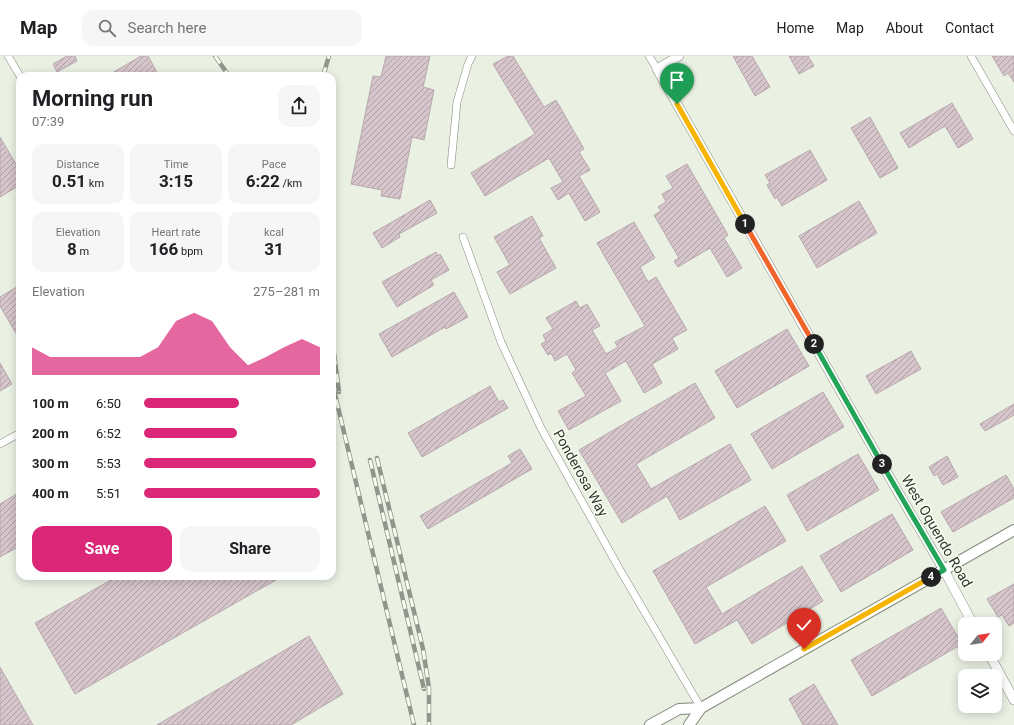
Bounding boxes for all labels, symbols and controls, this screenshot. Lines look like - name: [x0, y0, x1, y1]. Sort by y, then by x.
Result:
- search box: [82, 10, 362, 46]
- text: Map: [20, 16, 58, 39]
- icon: search: [96, 17, 118, 39]
- text: Search here: [128, 19, 206, 37]
- text: Home: [776, 20, 814, 36]
- text: Map: [836, 20, 864, 36]
- text: About: [886, 20, 923, 36]
- text: Contact: [945, 20, 994, 36]
- pin: [660, 63, 694, 104]
- icon: arrive: [666, 69, 688, 91]
- button: share: [278, 85, 320, 127]
- text: Morning run: [32, 86, 153, 111]
- text: 07:39: [32, 114, 64, 129]
- text: Distance: [57, 158, 99, 171]
- text: Time: [164, 158, 188, 171]
- text: Pace: [262, 158, 286, 171]
- text: 0.51: [52, 171, 86, 191]
- text: 3:15: [159, 171, 193, 191]
- text: 6:22: [246, 171, 280, 191]
- text: km: [86, 177, 104, 190]
- text: /km: [280, 177, 302, 190]
- pin: 1: [735, 214, 755, 234]
- text: 1: [742, 217, 748, 230]
- text: Elevation: [56, 226, 100, 239]
- text: Heart rate: [152, 226, 200, 239]
- text: kcal: [264, 226, 284, 239]
- text: 8: [67, 239, 77, 259]
- text: 166: [149, 239, 178, 259]
- text: 31: [264, 239, 284, 259]
- text: m: [77, 245, 89, 258]
- text: bpm: [178, 245, 203, 258]
- text: Elevation: [32, 284, 85, 299]
- text: 275–281 m: [253, 284, 320, 299]
- pin: 2: [804, 334, 824, 354]
- text: 2: [811, 337, 817, 350]
- text: 100 m: [32, 396, 69, 411]
- text: 6:50: [96, 396, 121, 411]
- text: 200 m: [32, 426, 69, 441]
- text: 6:52: [96, 426, 121, 441]
- street label: Ponderosa Way: [550, 427, 612, 520]
- pin: 3: [872, 454, 892, 474]
- text: 300 m: [32, 456, 69, 471]
- text: 5:53: [96, 456, 121, 471]
- text: 3: [879, 457, 885, 470]
- street label: West Oquendo Road: [898, 472, 976, 590]
- text: 400 m: [32, 486, 69, 501]
- text: 5:51: [96, 486, 121, 501]
- button: Save: [32, 526, 172, 572]
- button: Share: [180, 526, 320, 572]
- pin: 4: [921, 567, 941, 587]
- text: 4: [928, 570, 934, 583]
- pin: [787, 608, 821, 649]
- icon: check: [793, 614, 815, 636]
- north arrow: [958, 617, 1002, 661]
- map controls: [958, 617, 1002, 713]
- button: layers: [958, 669, 1002, 713]

